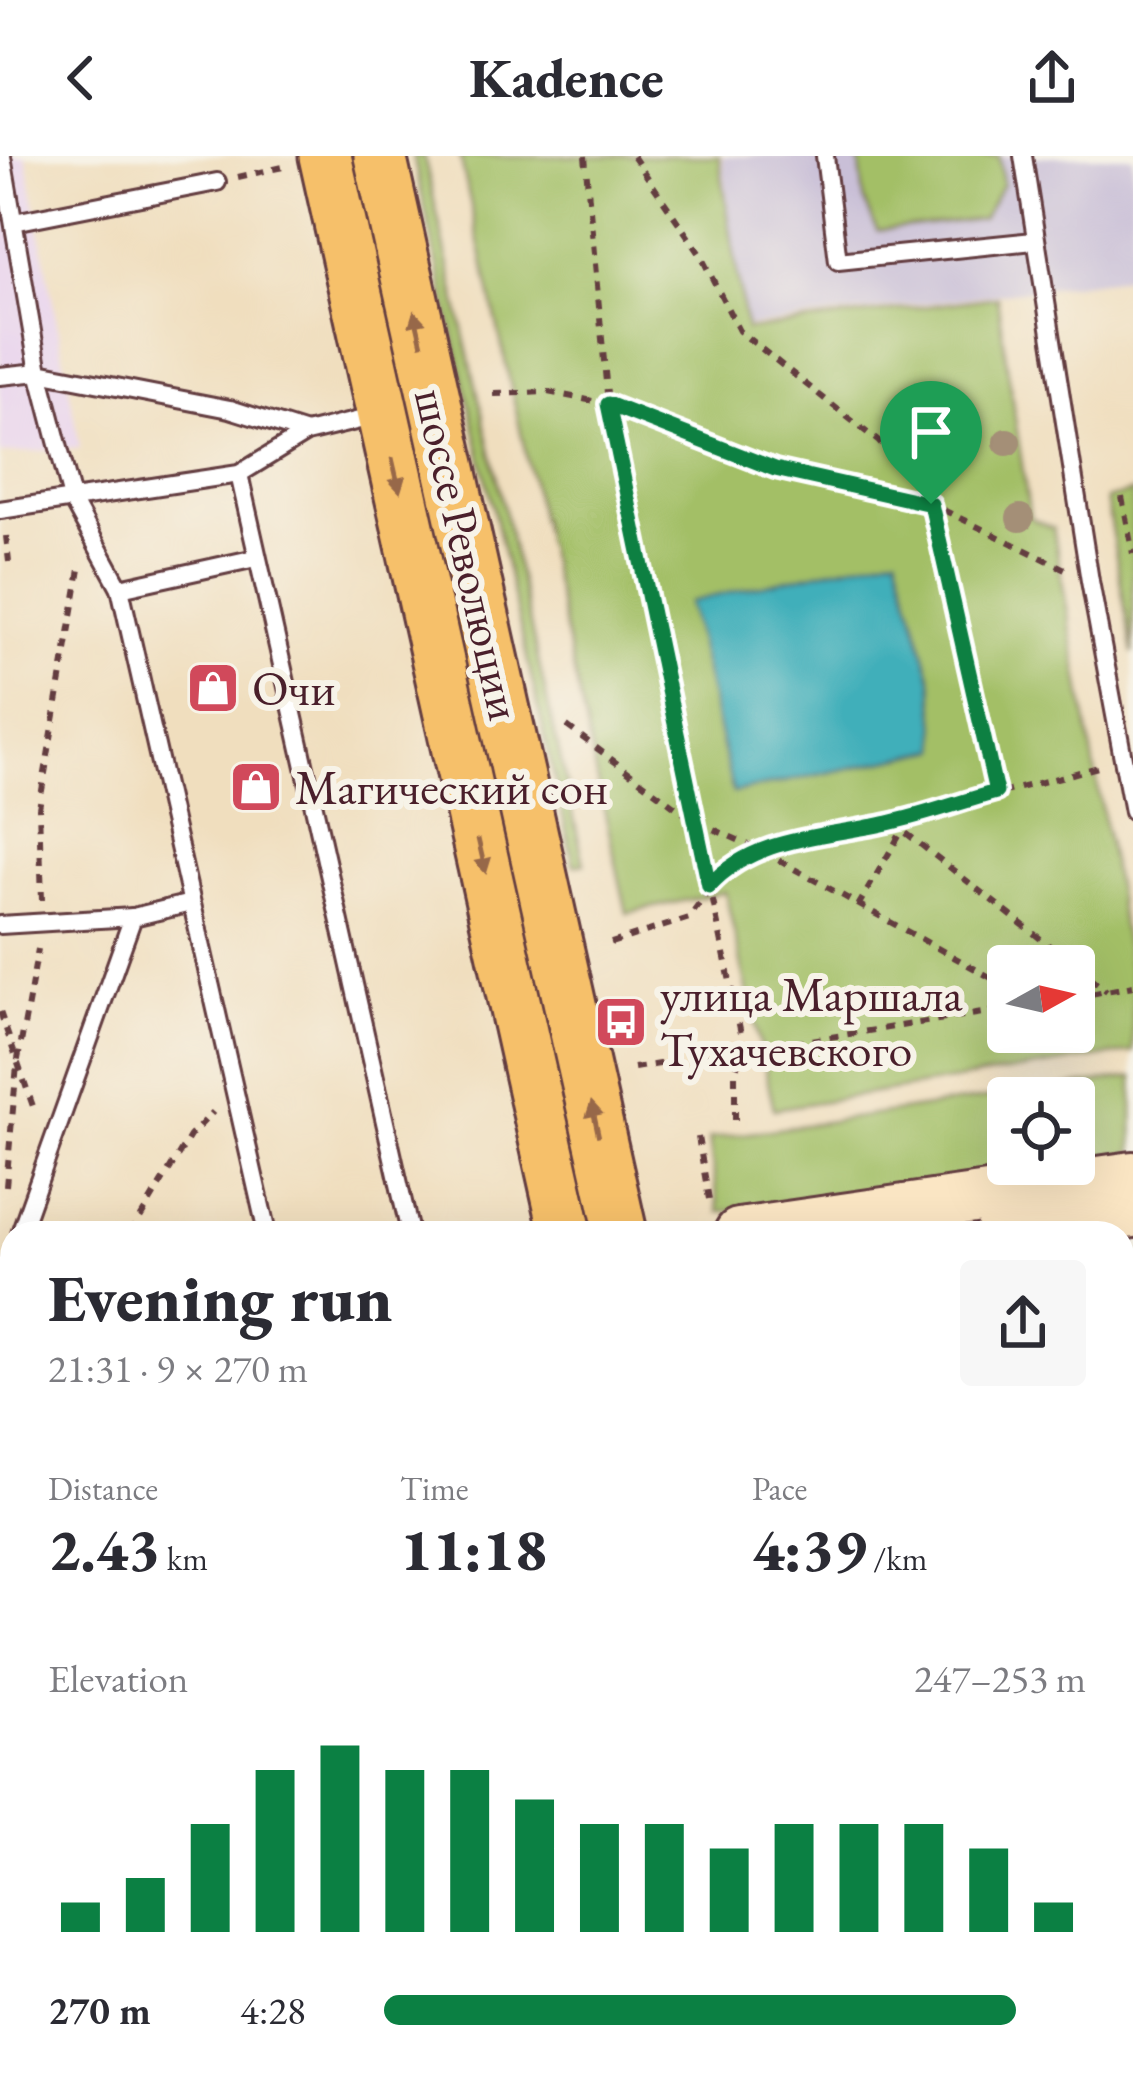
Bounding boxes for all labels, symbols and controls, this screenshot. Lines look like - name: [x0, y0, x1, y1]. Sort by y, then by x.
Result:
- text: Kadence: [469, 43, 664, 113]
- icon: back: [48, 45, 114, 111]
- icon: share: [1019, 45, 1085, 111]
- one-way arrow: [408, 309, 427, 347]
- pin: [880, 381, 982, 504]
- street label: шоссе Революции: [401, 382, 537, 726]
- icon: arrive: [898, 399, 964, 465]
- one-way arrow: [387, 457, 406, 494]
- place label: Очи: [252, 657, 335, 719]
- shop icon: Очи: [185, 660, 241, 716]
- place label: Магический сон: [295, 756, 608, 818]
- shop icon: Магический сон: [228, 759, 284, 815]
- one-way arrow: [473, 837, 492, 875]
- north arrow: [987, 945, 1095, 1053]
- map controls: [987, 945, 1095, 1185]
- place label: улица Маршала Тухачевского: [660, 963, 963, 1080]
- bus stop icon: улица Маршала Тухачевского: [593, 994, 649, 1050]
- button: locate: [987, 1077, 1095, 1185]
- one-way arrow: [585, 1099, 604, 1137]
- text: Evening run: [48, 1255, 393, 1341]
- button: share: [960, 1260, 1086, 1386]
- text: 21:31 · 9 × 270 m: [48, 1343, 308, 1394]
- text: Distance: [48, 1467, 158, 1510]
- text: Time: [400, 1467, 469, 1510]
- text: Pace: [752, 1467, 807, 1510]
- text: 2.43: [48, 1510, 160, 1588]
- text: 11:18: [400, 1510, 547, 1588]
- text: 4:39: [752, 1510, 867, 1588]
- text: km: [160, 1537, 208, 1580]
- text: /km: [867, 1537, 927, 1580]
- text: Elevation: [48, 1653, 188, 1704]
- text: 247–253 m: [914, 1653, 1086, 1704]
- text: 270 m: [48, 1985, 151, 2036]
- text: 4:28: [240, 1985, 306, 2036]

